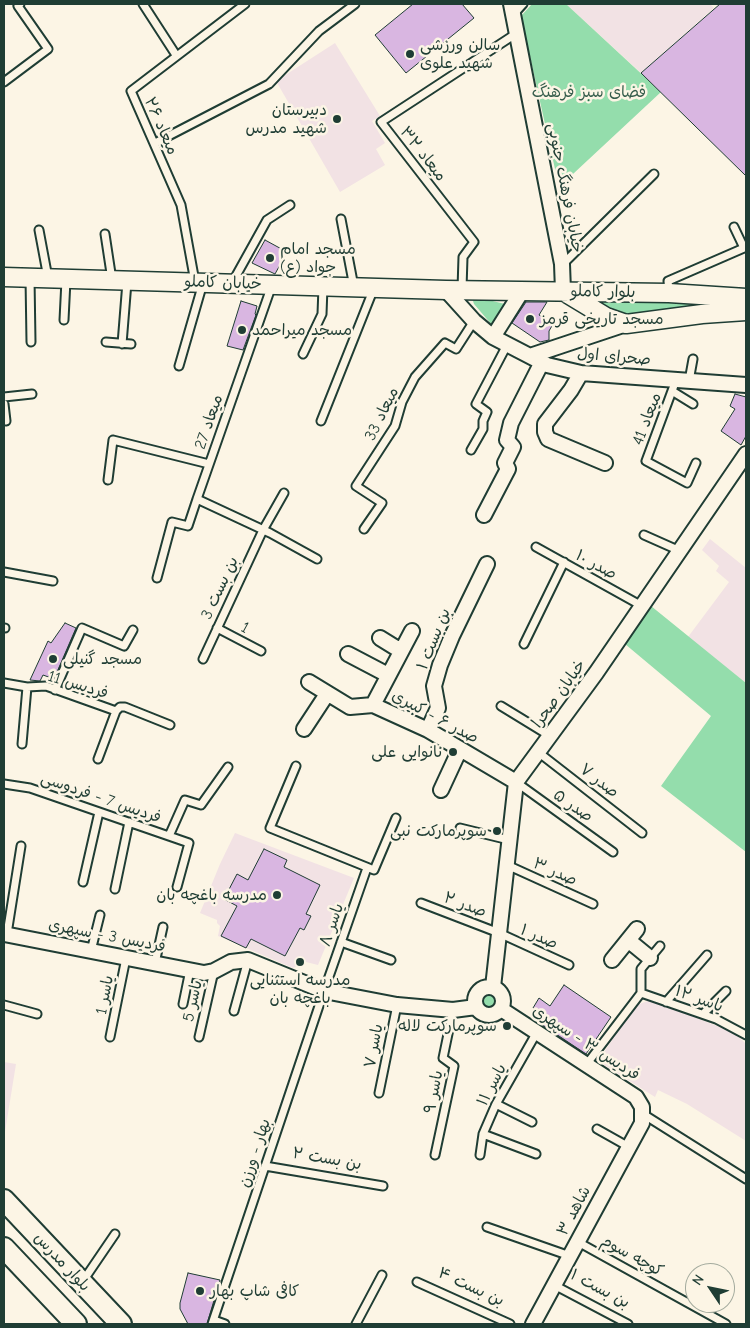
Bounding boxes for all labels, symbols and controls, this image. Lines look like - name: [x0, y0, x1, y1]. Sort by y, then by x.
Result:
- place label: سالن ورزشی شهید علوی: [420, 35, 500, 73]
- marker: سالن ورزشی شهید علوی: [404, 48, 416, 60]
- park label: فضای سبز فرهنگ: [532, 82, 646, 102]
- street label: میعاد ۲۶: [140, 94, 182, 158]
- place label: دبیرستان شهید مدرس: [246, 100, 327, 138]
- marker: دبیرستان شهید مدرس: [331, 113, 343, 125]
- street label: خیابان فرهنگ جنوبی: [543, 121, 587, 255]
- street label: میعاد ۳۲: [396, 123, 450, 185]
- place label: مسجد امام جواد (ع): [280, 239, 356, 277]
- marker: مسجد امام جواد (ع): [264, 252, 276, 264]
- street label: خیابان کاملو: [184, 272, 262, 294]
- street label: بلوار کاملو: [570, 282, 636, 302]
- place label: مسجد تاریخی قرمز: [540, 309, 663, 329]
- marker: مسجد تاریخی قرمز: [524, 313, 536, 325]
- place label: مسجد میراحمد: [252, 320, 352, 340]
- marker: مسجد میراحمد: [236, 324, 248, 336]
- street label: صحرای اول: [576, 344, 652, 370]
- street label: میعاد 33: [361, 384, 403, 444]
- street label: میعاد 41: [628, 390, 666, 448]
- street label: میعاد 27: [191, 392, 227, 452]
- street label: صدر ۱۰: [572, 546, 620, 584]
- street label: بن بست 3: [197, 554, 243, 622]
- street label: بن بست ۱: [413, 605, 455, 673]
- street label: 1: [238, 618, 252, 638]
- place label: مسجد گنیلی: [63, 649, 142, 669]
- marker: مسجد گنیلی: [47, 653, 59, 665]
- street label: خیابان صحرا: [528, 656, 590, 732]
- street label: فردیس 11: [45, 667, 111, 703]
- street label: صدر ۶ - کبیری: [388, 686, 482, 748]
- place label: نانوایی علی: [371, 742, 443, 762]
- marker: نانوایی علی: [447, 746, 459, 758]
- street label: صدر ۷: [576, 760, 622, 802]
- street label: فردیس 7 - فردوسی: [38, 768, 164, 828]
- street label: صدر ۵: [549, 785, 597, 827]
- place label: سوپرمارکت نبی: [390, 821, 487, 841]
- marker: سوپرمارکت نبی: [491, 825, 503, 837]
- street label: صدر ۳: [530, 854, 580, 890]
- place label: مدرسه باغچه بان: [156, 885, 267, 905]
- street label: صدر ۲: [441, 888, 489, 922]
- marker: مدرسه باغچه بان: [271, 889, 283, 901]
- street label: یاسر ۸: [316, 901, 348, 949]
- street label: فردیس 3 - سپهری: [47, 915, 167, 957]
- street label: صدر ۱: [517, 920, 561, 954]
- marker: مدرسه استثنایی باغچه بان: [294, 956, 306, 968]
- place label: مدرسه استثنایی باغچه بان: [250, 970, 350, 1008]
- street label: یاسر 1: [92, 974, 118, 1016]
- street label: یاسر 5: [179, 978, 207, 1024]
- street label: یاسر ۱۲: [672, 981, 726, 1017]
- street label: فردیس ۳ - سپهری: [529, 1001, 643, 1085]
- place label: سوپرمارکت لاله: [398, 1016, 497, 1036]
- marker: سوپرمارکت لاله: [501, 1020, 513, 1032]
- street label: یاسر ۷: [360, 1022, 388, 1070]
- street label: یاسر ۱۱: [473, 1061, 511, 1109]
- street label: یاسر ۹: [420, 1069, 448, 1115]
- street label: بهار - ورزن: [235, 1116, 275, 1190]
- street label: بن بست ۲: [291, 1143, 363, 1175]
- street label: شاهد ۳: [553, 1183, 595, 1239]
- street label: بلوار مدرس: [30, 1228, 94, 1296]
- street label: کوچه سوم: [597, 1231, 667, 1281]
- street label: بن بست ۴: [435, 1263, 507, 1311]
- north arrow: [685, 1263, 735, 1313]
- street label: بن بست ۱: [567, 1265, 633, 1313]
- text: N: [688, 1271, 708, 1288]
- place label: کافی شاپ بهار: [210, 1281, 299, 1301]
- marker: کافی شاپ بهار: [194, 1285, 206, 1297]

